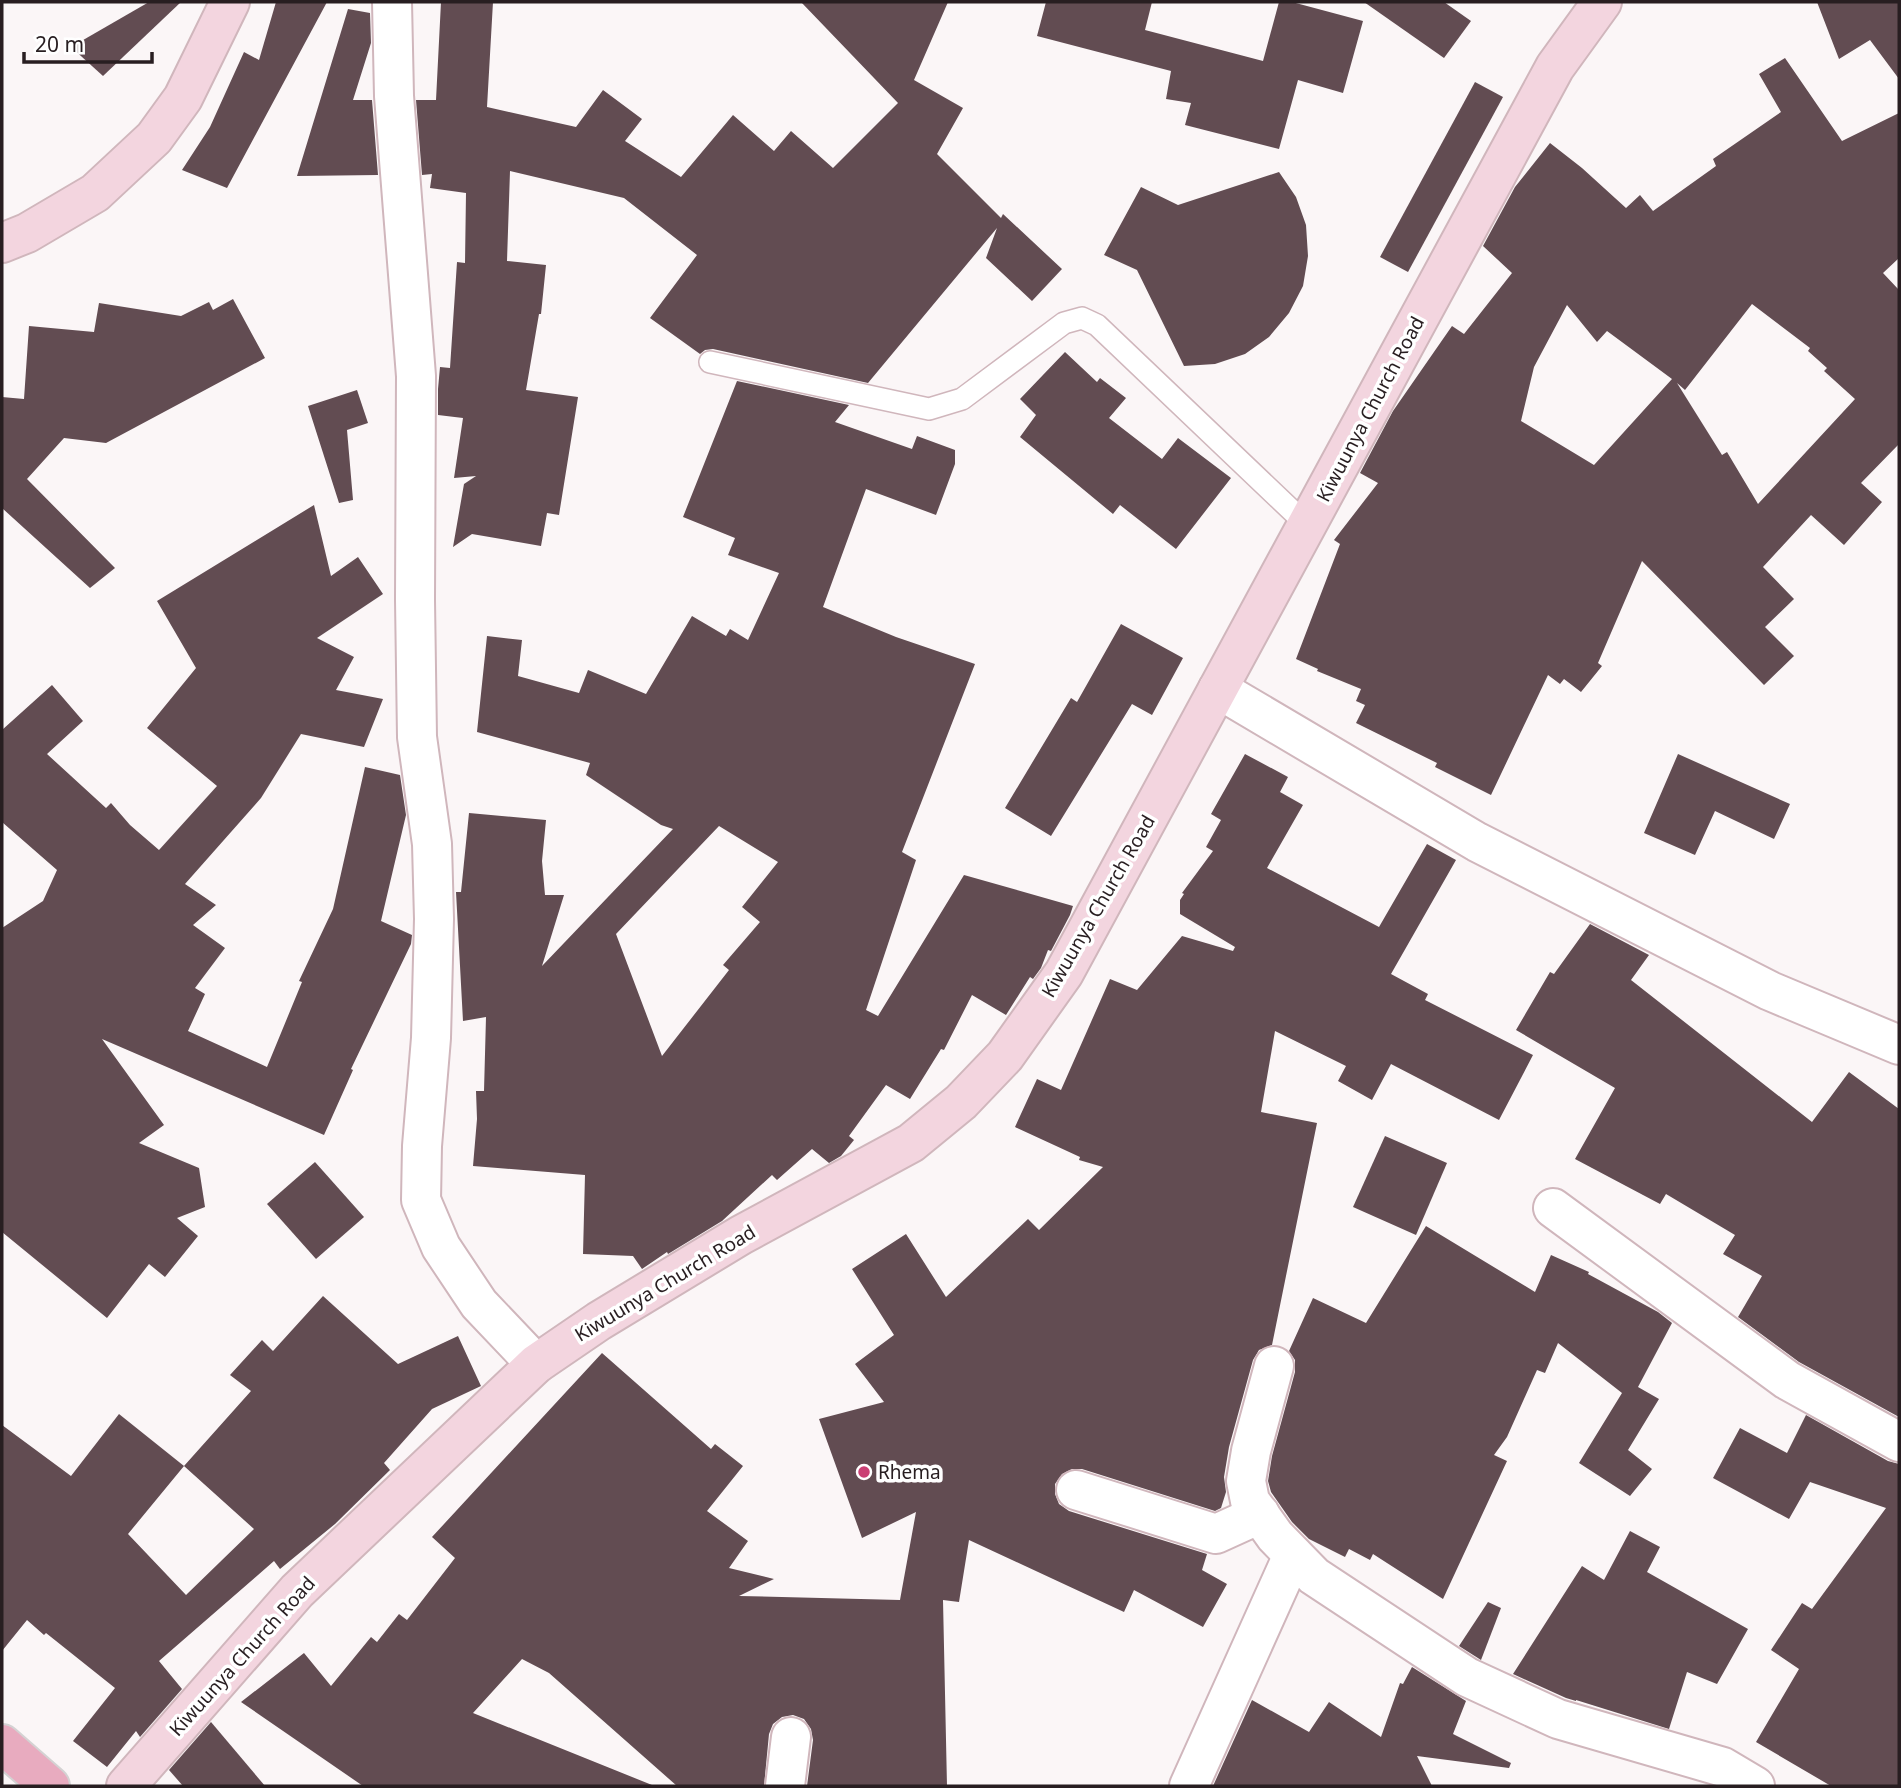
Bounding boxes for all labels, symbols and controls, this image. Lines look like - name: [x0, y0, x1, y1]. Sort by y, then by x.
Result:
- scale bar: [24, 21, 152, 65]
- text: 20 m: [35, 30, 84, 58]
- street label: Kiwuunya Church Road: [1310, 312, 1430, 506]
- street label: Kiwuunya Church Road: [1035, 810, 1161, 1002]
- street label: Kiwuunya Church Road: [570, 1219, 760, 1347]
- place label: Rhema: [878, 1459, 941, 1485]
- marker: Rhema: [856, 1464, 872, 1480]
- street label: Kiwuunya Church Road: [163, 1571, 321, 1741]

